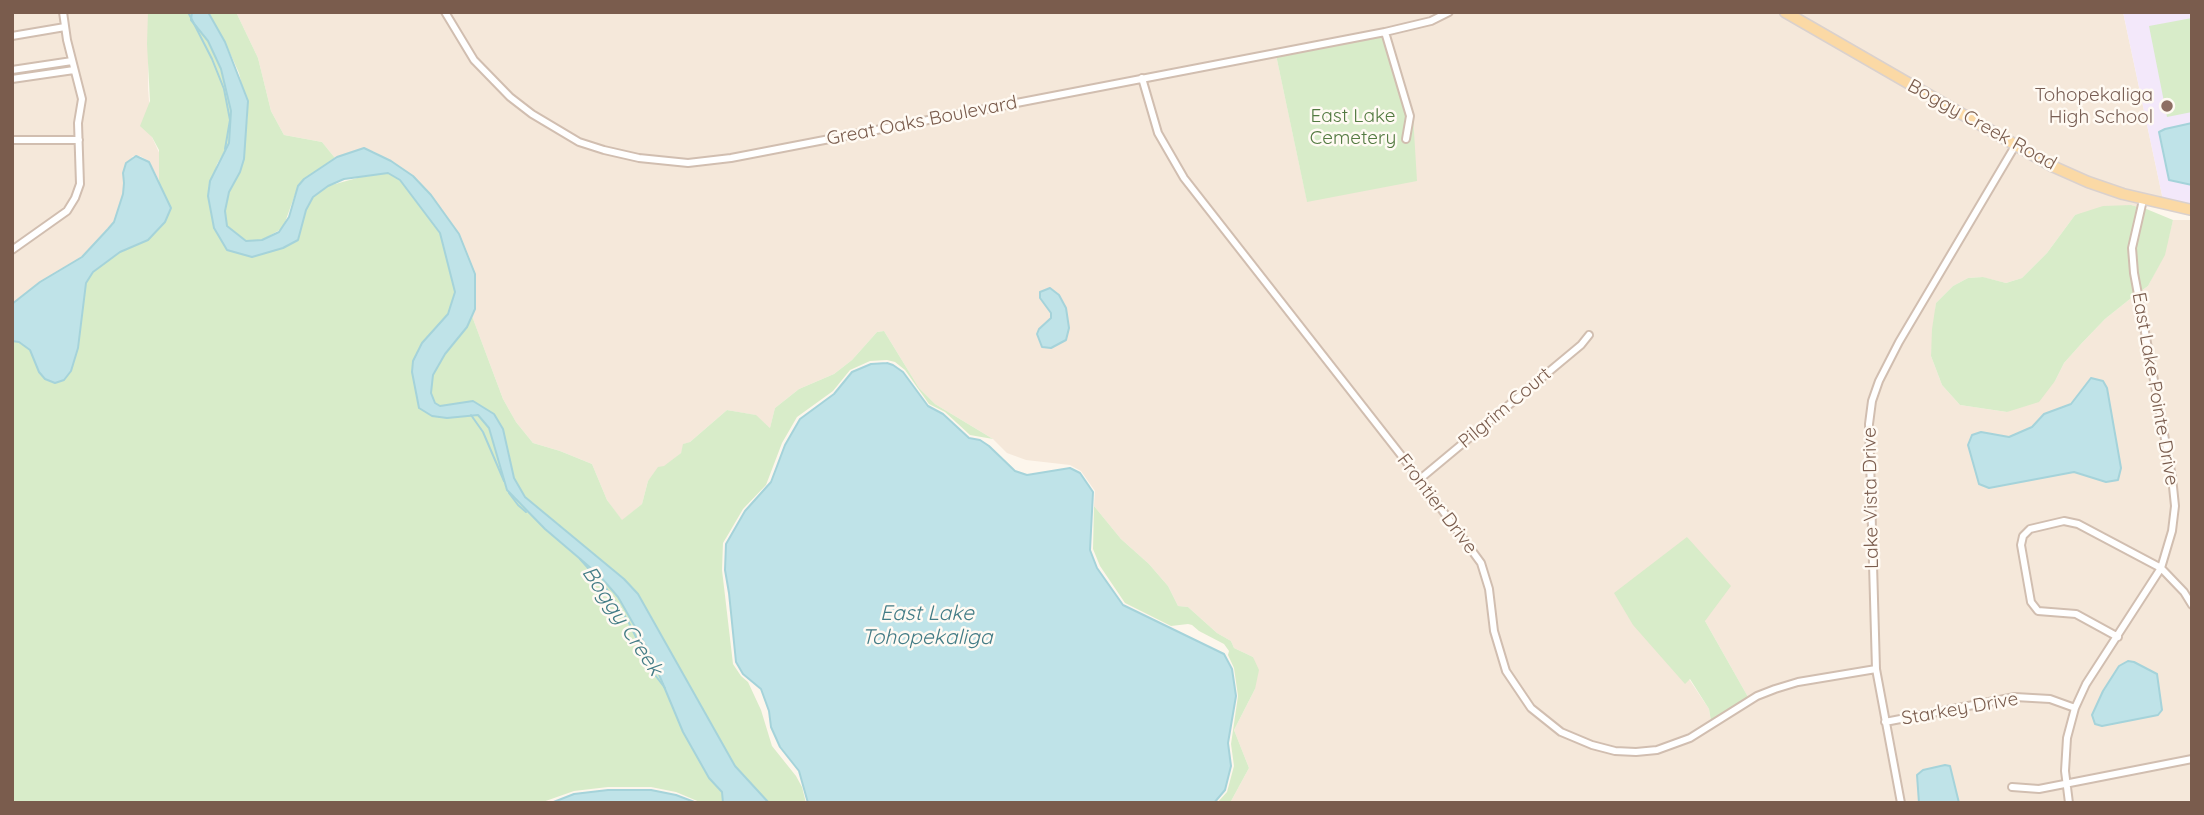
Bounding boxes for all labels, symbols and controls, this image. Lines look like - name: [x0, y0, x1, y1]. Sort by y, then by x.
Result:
- street label: Boggy Creek Road: [1904, 75, 2060, 175]
- place label: Tohopekaliga High School: [2034, 84, 2153, 128]
- street label: Great Oaks Boulevard: [825, 91, 1019, 151]
- marker: Tohopekaliga High School: [2159, 98, 2175, 114]
- park label: East Lake Cemetery: [1310, 105, 1396, 149]
- street label: East Lake Pointe Drive: [2127, 291, 2183, 487]
- street label: Pilgrim Court: [1454, 363, 1556, 453]
- street label: Lake Vista Drive: [1858, 427, 1884, 569]
- street label: Frontier Drive: [1392, 449, 1482, 559]
- water label: Boggy Creek: [576, 562, 668, 680]
- water label: East Lake Tohopekaliga: [862, 601, 992, 651]
- street label: Starkey Drive: [1900, 688, 2020, 730]

